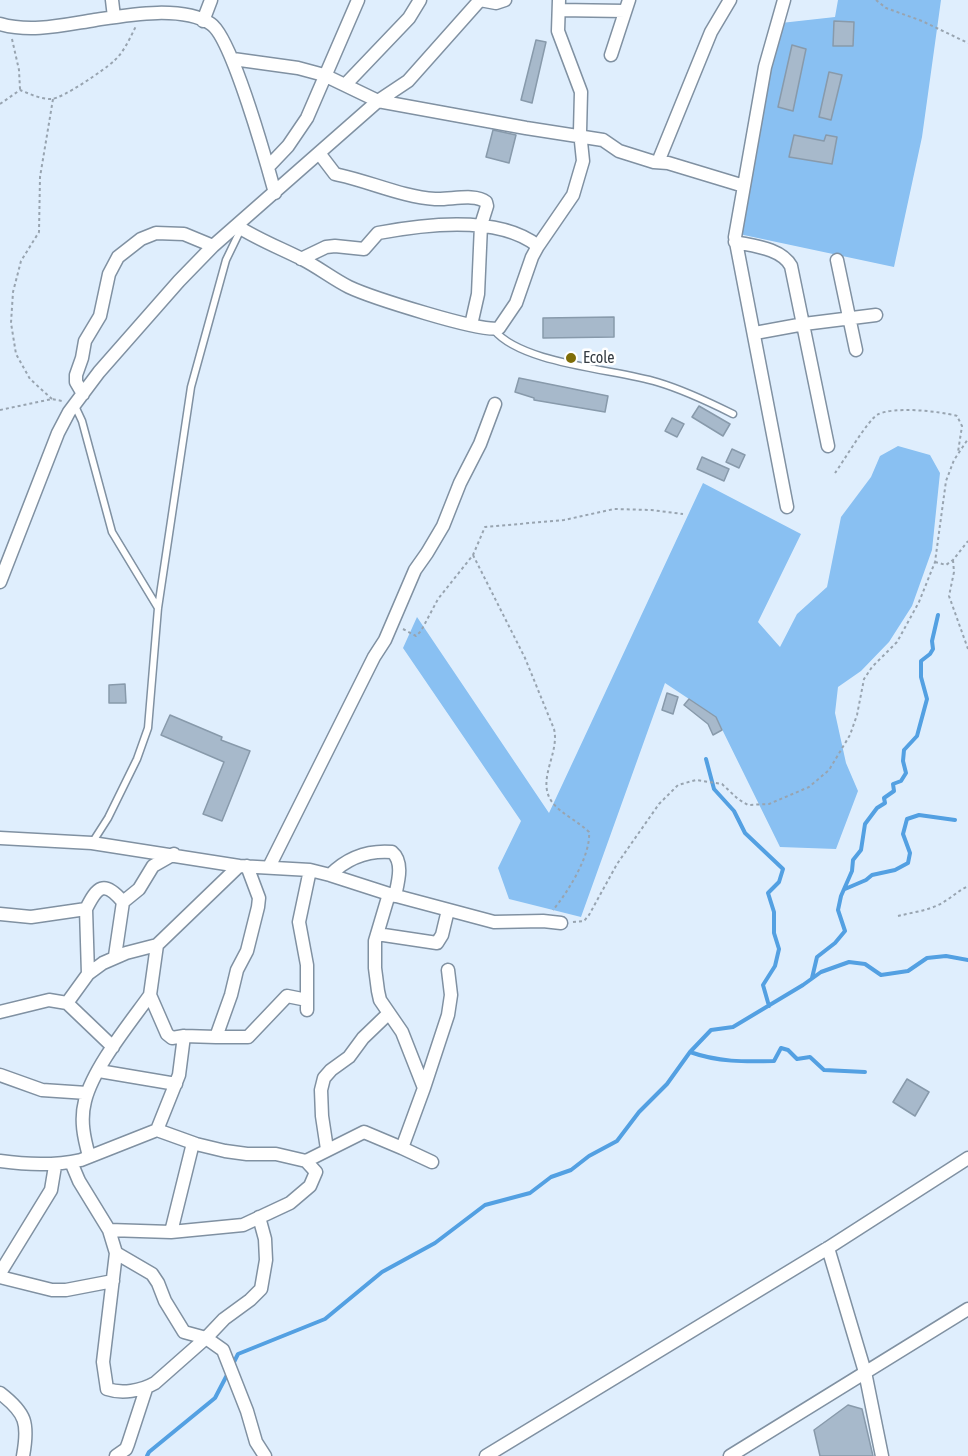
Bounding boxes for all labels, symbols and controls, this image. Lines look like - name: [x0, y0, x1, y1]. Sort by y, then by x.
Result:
- place label: Ecole: [583, 348, 615, 368]
- marker: Ecole: [564, 351, 578, 365]

